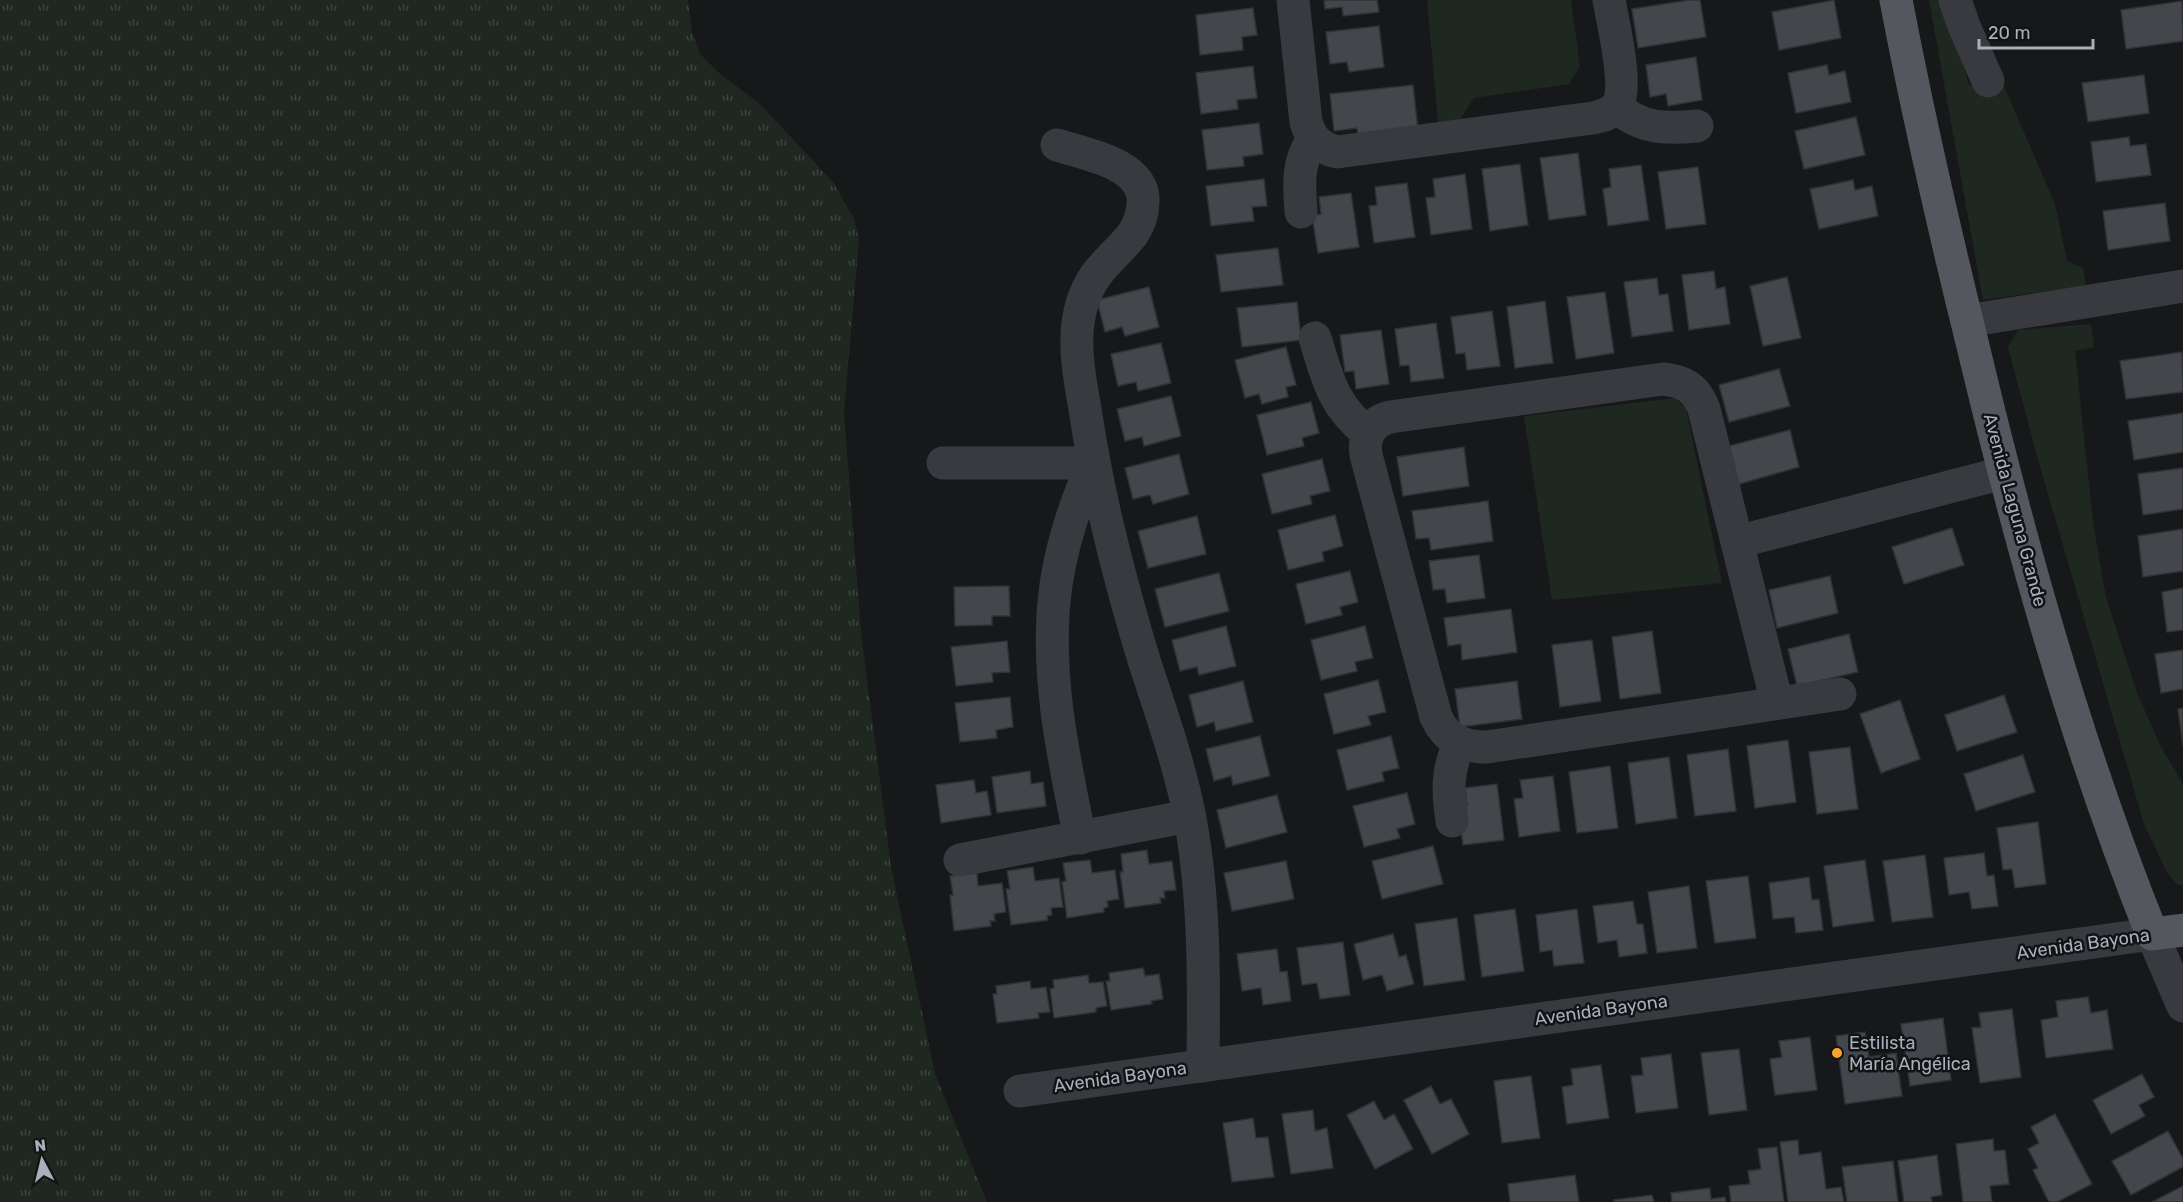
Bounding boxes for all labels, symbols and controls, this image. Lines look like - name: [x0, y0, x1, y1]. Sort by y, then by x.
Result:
- scale bar: [1979, 12, 2093, 50]
- text: 20 m: [1988, 22, 2030, 44]
- street label: Avenida Laguna Grande: [1979, 411, 2051, 609]
- street label: Avenida Bayona: [2015, 924, 2151, 964]
- street label: Avenida Bayona: [1533, 990, 1669, 1030]
- place label: Estilista María Angélica: [1849, 1032, 1971, 1075]
- marker: Estilista María Angélica: [1830, 1046, 1844, 1060]
- street label: Avenida Bayona: [1052, 1057, 1188, 1097]
- north arrow: [12, 1130, 72, 1190]
- text: N: [33, 1135, 47, 1156]

